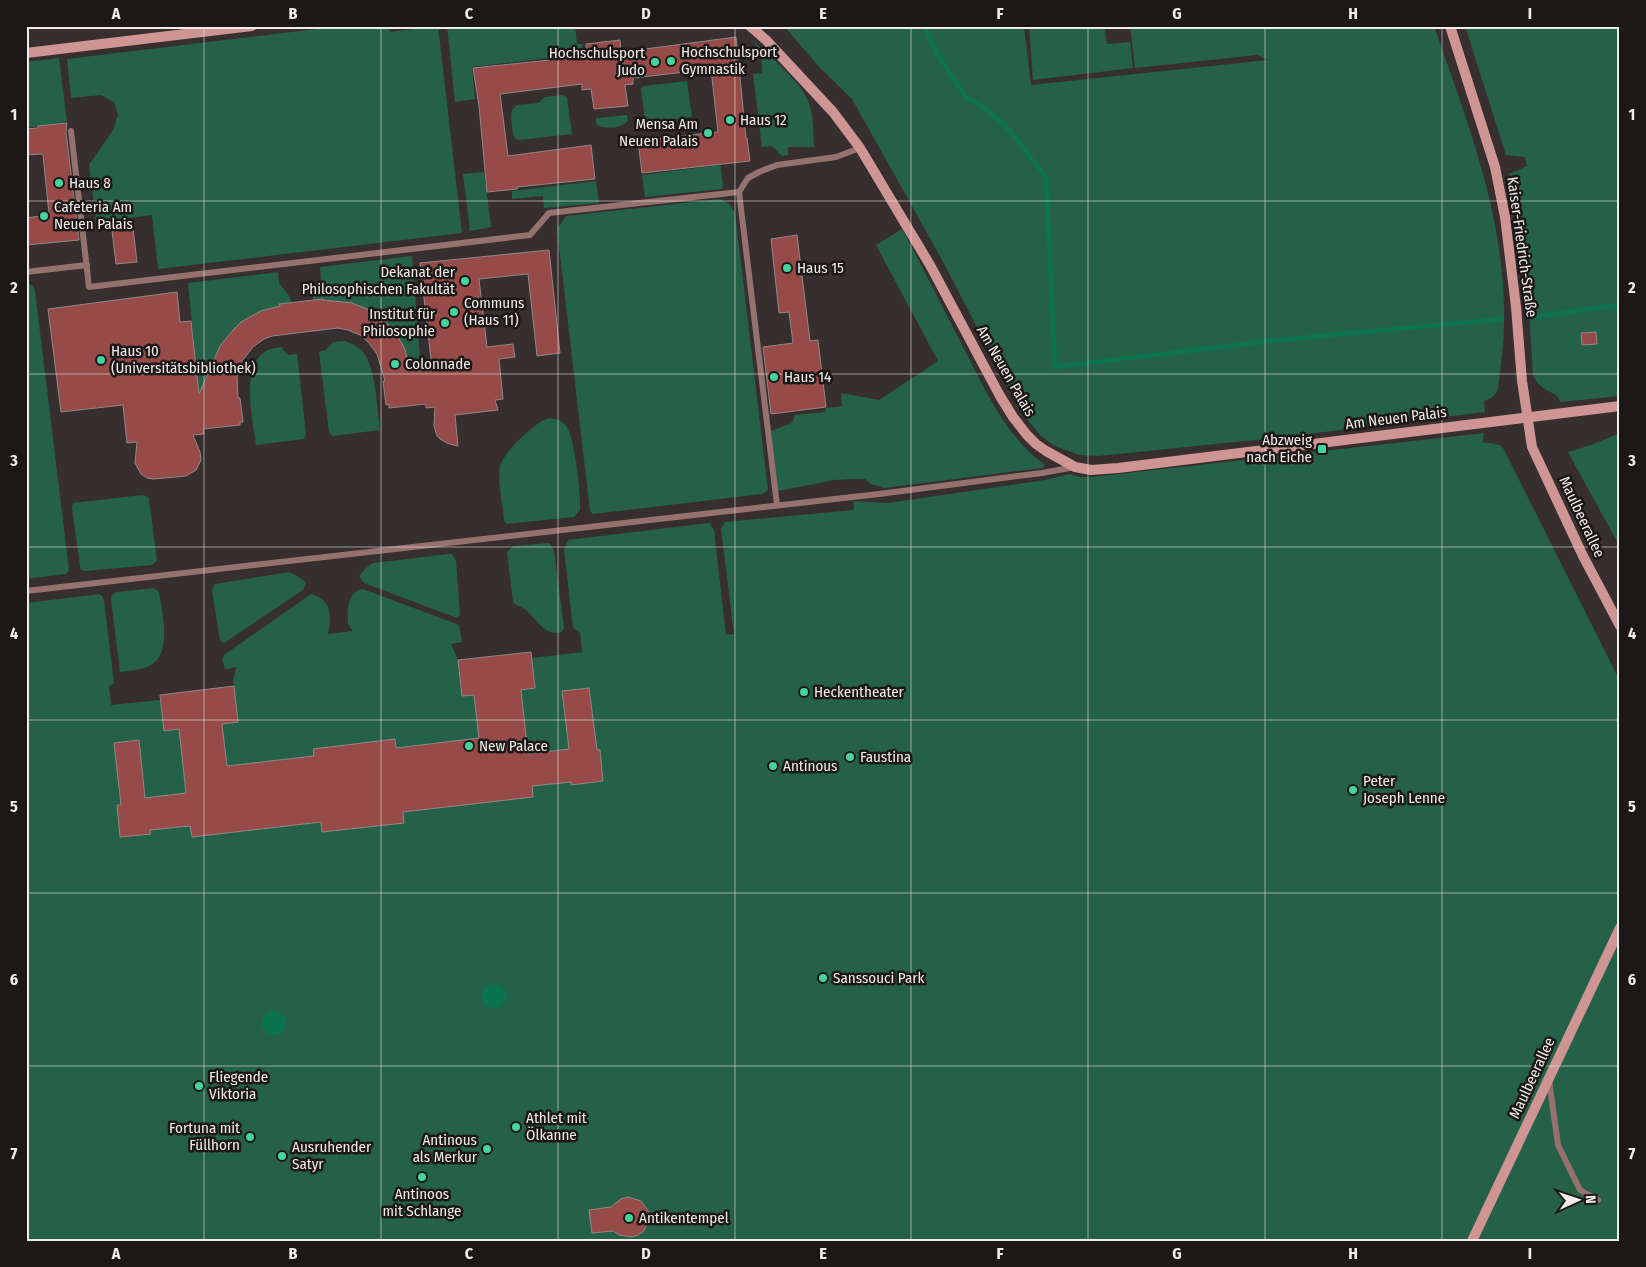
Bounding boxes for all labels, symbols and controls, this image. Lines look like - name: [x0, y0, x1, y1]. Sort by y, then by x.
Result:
- text: A: [111, 4, 121, 23]
- text: B: [289, 4, 298, 23]
- text: C: [465, 4, 474, 23]
- text: D: [641, 4, 651, 23]
- text: E: [819, 4, 827, 23]
- text: F: [996, 4, 1004, 23]
- text: G: [1172, 4, 1182, 23]
- text: H: [1348, 4, 1358, 23]
- text: I: [1528, 4, 1532, 23]
- place label: Hochschulsport Gymnastik: [681, 43, 777, 78]
- place label: Hochschulsport Judo: [549, 44, 645, 79]
- marker: Hochschulsport Gymnastik: [665, 55, 677, 67]
- marker: Hochschulsport Judo: [649, 56, 661, 68]
- text: 1: [11, 105, 17, 124]
- text: 1: [1629, 105, 1635, 124]
- place label: Haus 12: [740, 111, 787, 129]
- marker: Haus 12: [724, 114, 736, 126]
- place label: Mensa Am Neuen Palais: [619, 115, 698, 150]
- marker: Mensa Am Neuen Palais: [702, 127, 714, 139]
- place label: Haus 8: [69, 174, 111, 192]
- street label: Kaiser-Friedrich-Straße: [1503, 176, 1541, 318]
- marker: Haus 8: [53, 177, 65, 189]
- place label: Cafeteria Am Neuen Palais: [54, 198, 133, 233]
- marker: Cafeteria Am Neuen Palais: [38, 210, 50, 222]
- place label: Haus 15: [797, 259, 844, 277]
- marker: Haus 15: [781, 262, 793, 274]
- place label: Dekanat der Philosophischen Fakultät: [302, 263, 456, 298]
- marker: Dekanat der Philosophischen Fakultät: [459, 275, 471, 287]
- text: 2: [9, 278, 18, 297]
- text: 2: [1627, 278, 1636, 297]
- place label: Communs (Haus 11): [464, 294, 524, 329]
- place label: Institut für Philosophie: [363, 305, 436, 340]
- marker: Communs (Haus 11): [448, 306, 460, 318]
- marker: Institut für Philosophie: [439, 317, 451, 329]
- street label: Am Neuen Palais: [973, 322, 1039, 420]
- place label: Haus 10 (Universitätsbibliothek): [111, 342, 256, 377]
- marker: Haus 10 (Universitätsbibliothek): [95, 354, 107, 366]
- place label: Colonnade: [405, 355, 471, 373]
- marker: Colonnade: [389, 358, 401, 370]
- place label: Haus 14: [784, 368, 831, 386]
- marker: Haus 14: [768, 371, 780, 383]
- street label: Am Neuen Palais: [1344, 403, 1448, 433]
- place label: Abzweig nach Eiche: [1246, 431, 1312, 466]
- marker: Abzweig nach Eiche: [1316, 443, 1328, 455]
- text: 3: [9, 451, 18, 470]
- text: 3: [1627, 451, 1636, 470]
- street label: Maulbeerallee: [1555, 474, 1609, 560]
- text: 4: [10, 624, 18, 643]
- text: 4: [1628, 624, 1636, 643]
- place label: Heckentheater: [814, 683, 905, 701]
- marker: Heckentheater: [798, 686, 810, 698]
- place label: New Palace: [479, 737, 548, 755]
- marker: New Palace: [463, 740, 475, 752]
- place label: Faustina: [860, 748, 911, 766]
- marker: Faustina: [844, 751, 856, 763]
- place label: Antinous: [783, 757, 838, 775]
- marker: Antinous: [767, 760, 779, 772]
- place label: Peter Joseph Lenne: [1363, 772, 1445, 807]
- marker: Peter Joseph Lenne: [1347, 784, 1359, 796]
- text: 5: [10, 797, 18, 816]
- text: 5: [1628, 797, 1636, 816]
- place label: Sanssouci Park: [833, 969, 924, 987]
- text: 6: [10, 970, 18, 989]
- text: 6: [1628, 970, 1636, 989]
- marker: Sanssouci Park: [817, 972, 829, 984]
- street label: Maulbeerallee: [1505, 1035, 1559, 1121]
- place label: Fliegende Viktoria: [209, 1068, 268, 1103]
- marker: Fliegende Viktoria: [193, 1080, 205, 1092]
- place label: Athlet mit Ölkanne: [526, 1109, 587, 1144]
- place label: Fortuna mit Füllhorn: [169, 1119, 240, 1154]
- marker: Athlet mit Ölkanne: [510, 1121, 522, 1133]
- marker: Fortuna mit Füllhorn: [244, 1131, 256, 1143]
- place label: Antinous als Merkur: [413, 1131, 478, 1166]
- place label: Ausruhender Satyr: [292, 1138, 372, 1173]
- marker: Antinous als Merkur: [481, 1143, 493, 1155]
- text: 7: [11, 1144, 18, 1163]
- text: 7: [1629, 1144, 1636, 1163]
- marker: Ausruhender Satyr: [276, 1150, 288, 1162]
- marker: Antinoos mit Schlange: [416, 1171, 428, 1183]
- north arrow: [1554, 1174, 1604, 1224]
- place label: Antinoos mit Schlange: [383, 1185, 461, 1220]
- text: N: [1582, 1195, 1599, 1204]
- place label: Antikentempel: [639, 1209, 729, 1227]
- marker: Antikentempel: [623, 1212, 635, 1224]
- text: A: [111, 1244, 121, 1263]
- text: B: [289, 1244, 298, 1263]
- text: C: [465, 1244, 474, 1263]
- text: D: [641, 1244, 651, 1263]
- text: E: [819, 1244, 827, 1263]
- text: F: [996, 1244, 1004, 1263]
- text: G: [1172, 1244, 1182, 1263]
- text: H: [1348, 1244, 1358, 1263]
- text: I: [1528, 1244, 1532, 1263]

